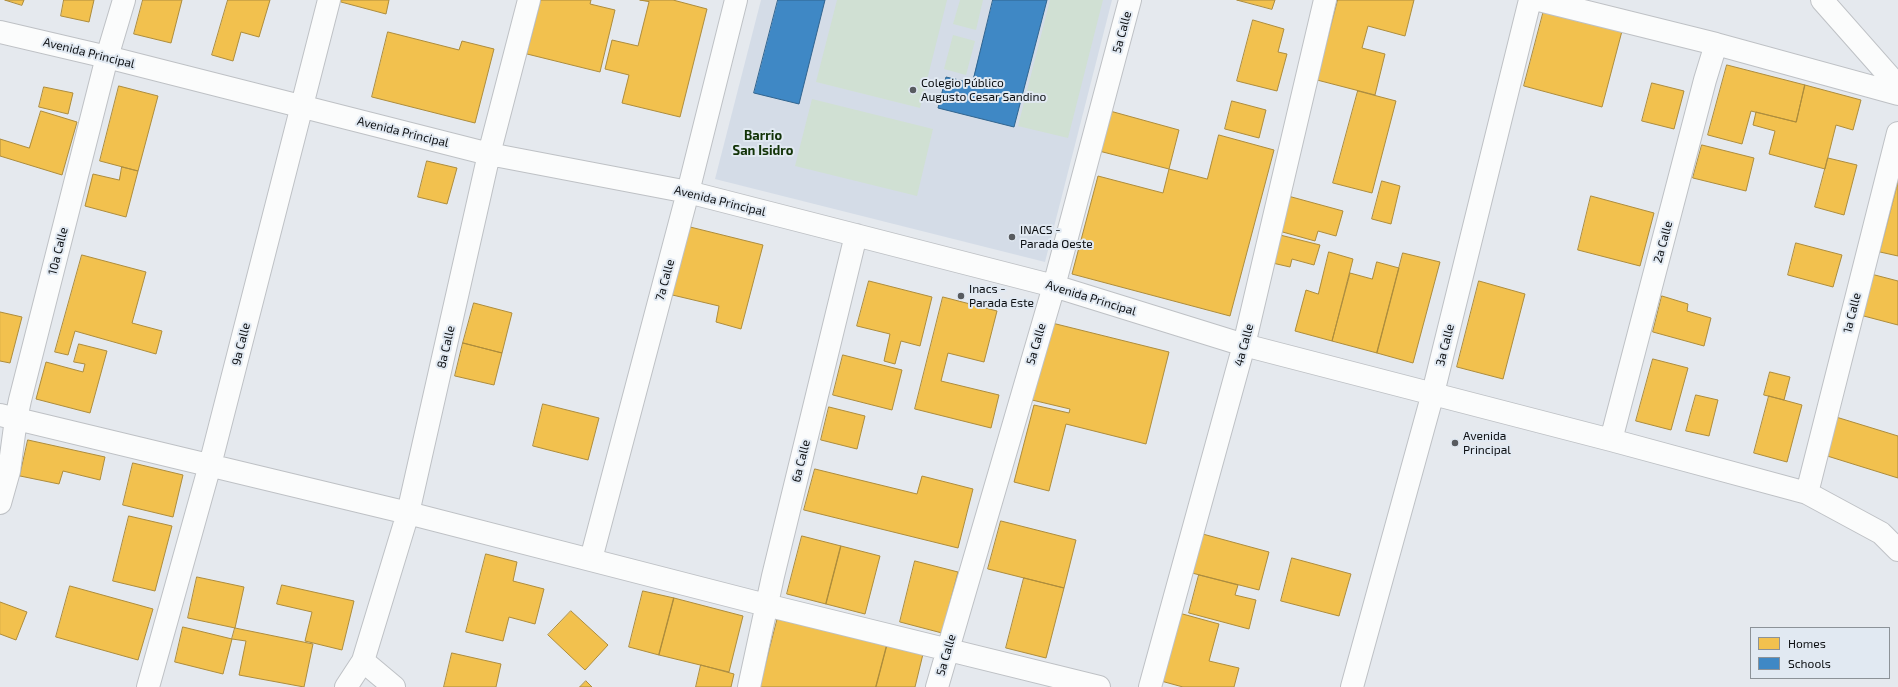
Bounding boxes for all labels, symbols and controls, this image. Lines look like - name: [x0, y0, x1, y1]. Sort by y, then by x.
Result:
- street label: 5a Calle: [1110, 10, 1134, 54]
- street label: Avenida Principal: [42, 35, 136, 71]
- place label: Colegio Público Augusto Cesar Sandino: [921, 76, 1046, 104]
- marker: Colegio Público Augusto Cesar Sandino: [908, 85, 918, 95]
- street label: Avenida Principal: [356, 114, 450, 150]
- district label: Barrio San Isidro: [733, 128, 793, 159]
- street label: Avenida Principal: [673, 183, 767, 219]
- street label: 2a Calle: [1650, 219, 1676, 265]
- place label: INACS - Parada Oeste: [1020, 223, 1093, 251]
- street label: 10a Calle: [45, 226, 71, 276]
- marker: INACS - Parada Oeste: [1007, 232, 1017, 242]
- street label: 7a Calle: [653, 258, 677, 302]
- street label: Avenida Principal: [1044, 277, 1138, 319]
- place label: Inacs - Parada Este: [969, 282, 1034, 310]
- marker: Inacs - Parada Este: [956, 291, 966, 301]
- street label: 1a Calle: [1840, 291, 1864, 335]
- street label: 9a Calle: [229, 321, 253, 367]
- street label: 5a Calle: [1023, 321, 1049, 367]
- street label: 4a Calle: [1231, 322, 1257, 368]
- street label: 3a Calle: [1433, 322, 1457, 368]
- street label: 8a Calle: [434, 324, 458, 370]
- place label: Avenida Principal: [1463, 429, 1511, 457]
- street label: 6a Calle: [789, 438, 813, 484]
- marker: Avenida Principal: [1450, 438, 1460, 448]
- legend: [1750, 627, 1890, 679]
- street label: 5a Calle: [933, 632, 959, 678]
- text: Homes: [1788, 636, 1826, 650]
- text: Schools: [1788, 656, 1831, 670]

